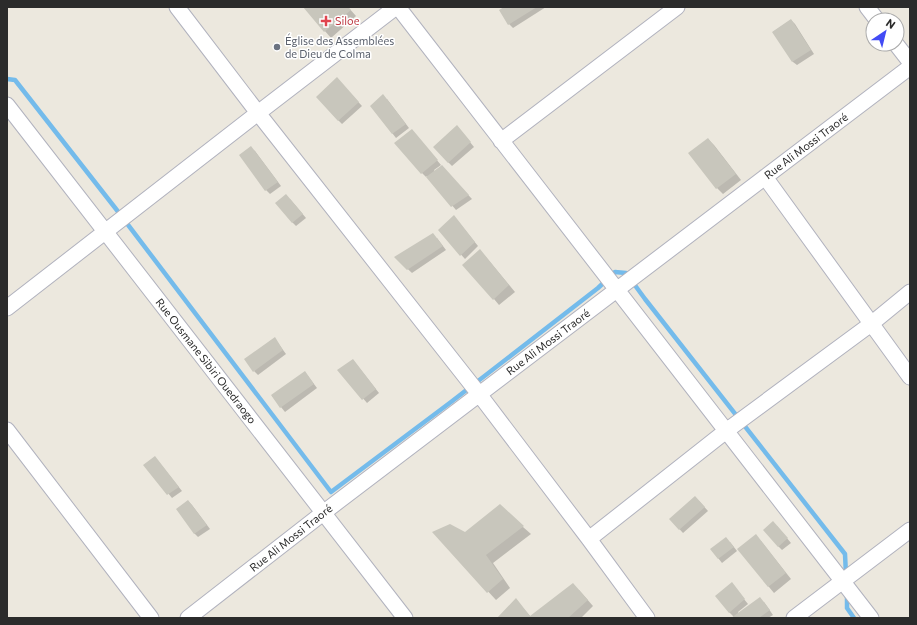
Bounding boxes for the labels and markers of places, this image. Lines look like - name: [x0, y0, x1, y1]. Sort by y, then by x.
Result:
- place label: Siloe: [335, 14, 360, 27]
- marker: Siloe: [320, 15, 332, 27]
- place label: Église des Assemblées de Dieu de Colma: [285, 33, 394, 60]
- marker: Église des Assemblées de Dieu de Colma: [272, 42, 282, 52]

